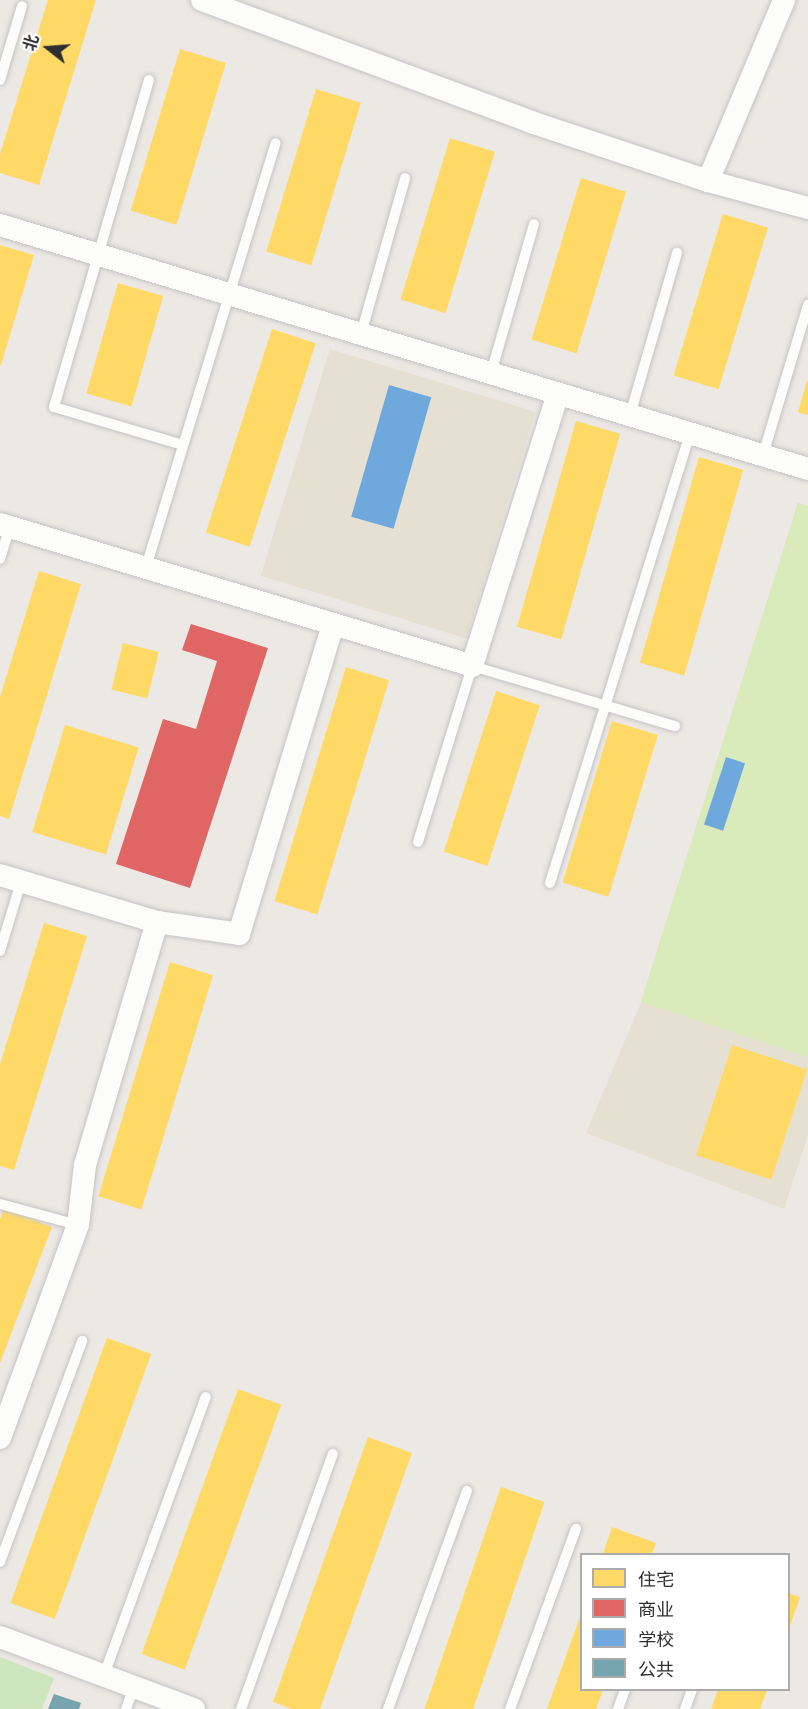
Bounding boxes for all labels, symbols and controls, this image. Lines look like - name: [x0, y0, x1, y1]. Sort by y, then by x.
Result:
- north arrow: [18, 18, 78, 78]
- text: 北: [19, 32, 42, 53]
- legend: [580, 1553, 790, 1691]
- text: 住宅: [638, 1568, 674, 1590]
- text: 商业: [638, 1598, 674, 1620]
- text: 学校: [638, 1628, 674, 1650]
- text: 公共: [638, 1658, 674, 1680]

